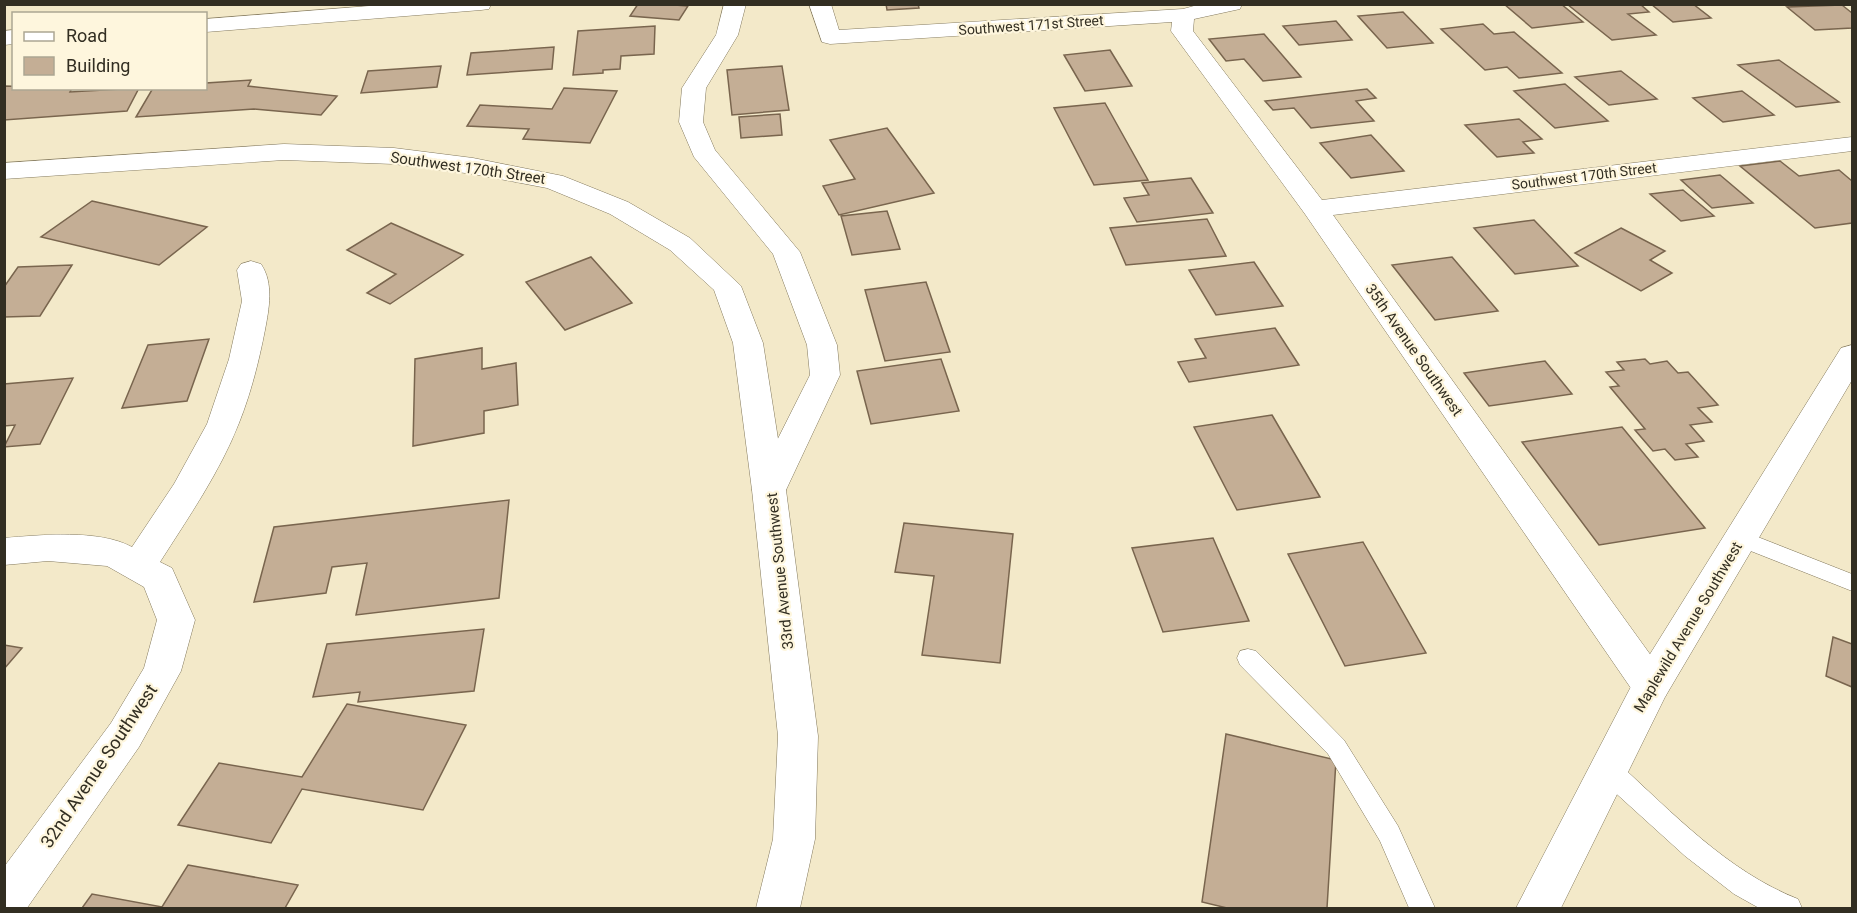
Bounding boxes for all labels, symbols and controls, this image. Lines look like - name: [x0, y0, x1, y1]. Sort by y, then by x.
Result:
- legend: [12, 12, 207, 90]
- street label: Southwest 171st Street: [958, 12, 1104, 38]
- text: Road: [66, 25, 107, 46]
- text: Building: [66, 55, 130, 76]
- street label: Southwest 170th Street: [389, 148, 547, 188]
- street label: Southwest 170th Street: [1511, 159, 1658, 193]
- street label: 35th Avenue Southwest: [1362, 280, 1467, 420]
- street label: 33rd Avenue Southwest: [763, 492, 797, 650]
- street label: Maplewild Avenue Southwest: [1630, 538, 1746, 715]
- street label: 32nd Avenue Southwest: [36, 680, 161, 852]

